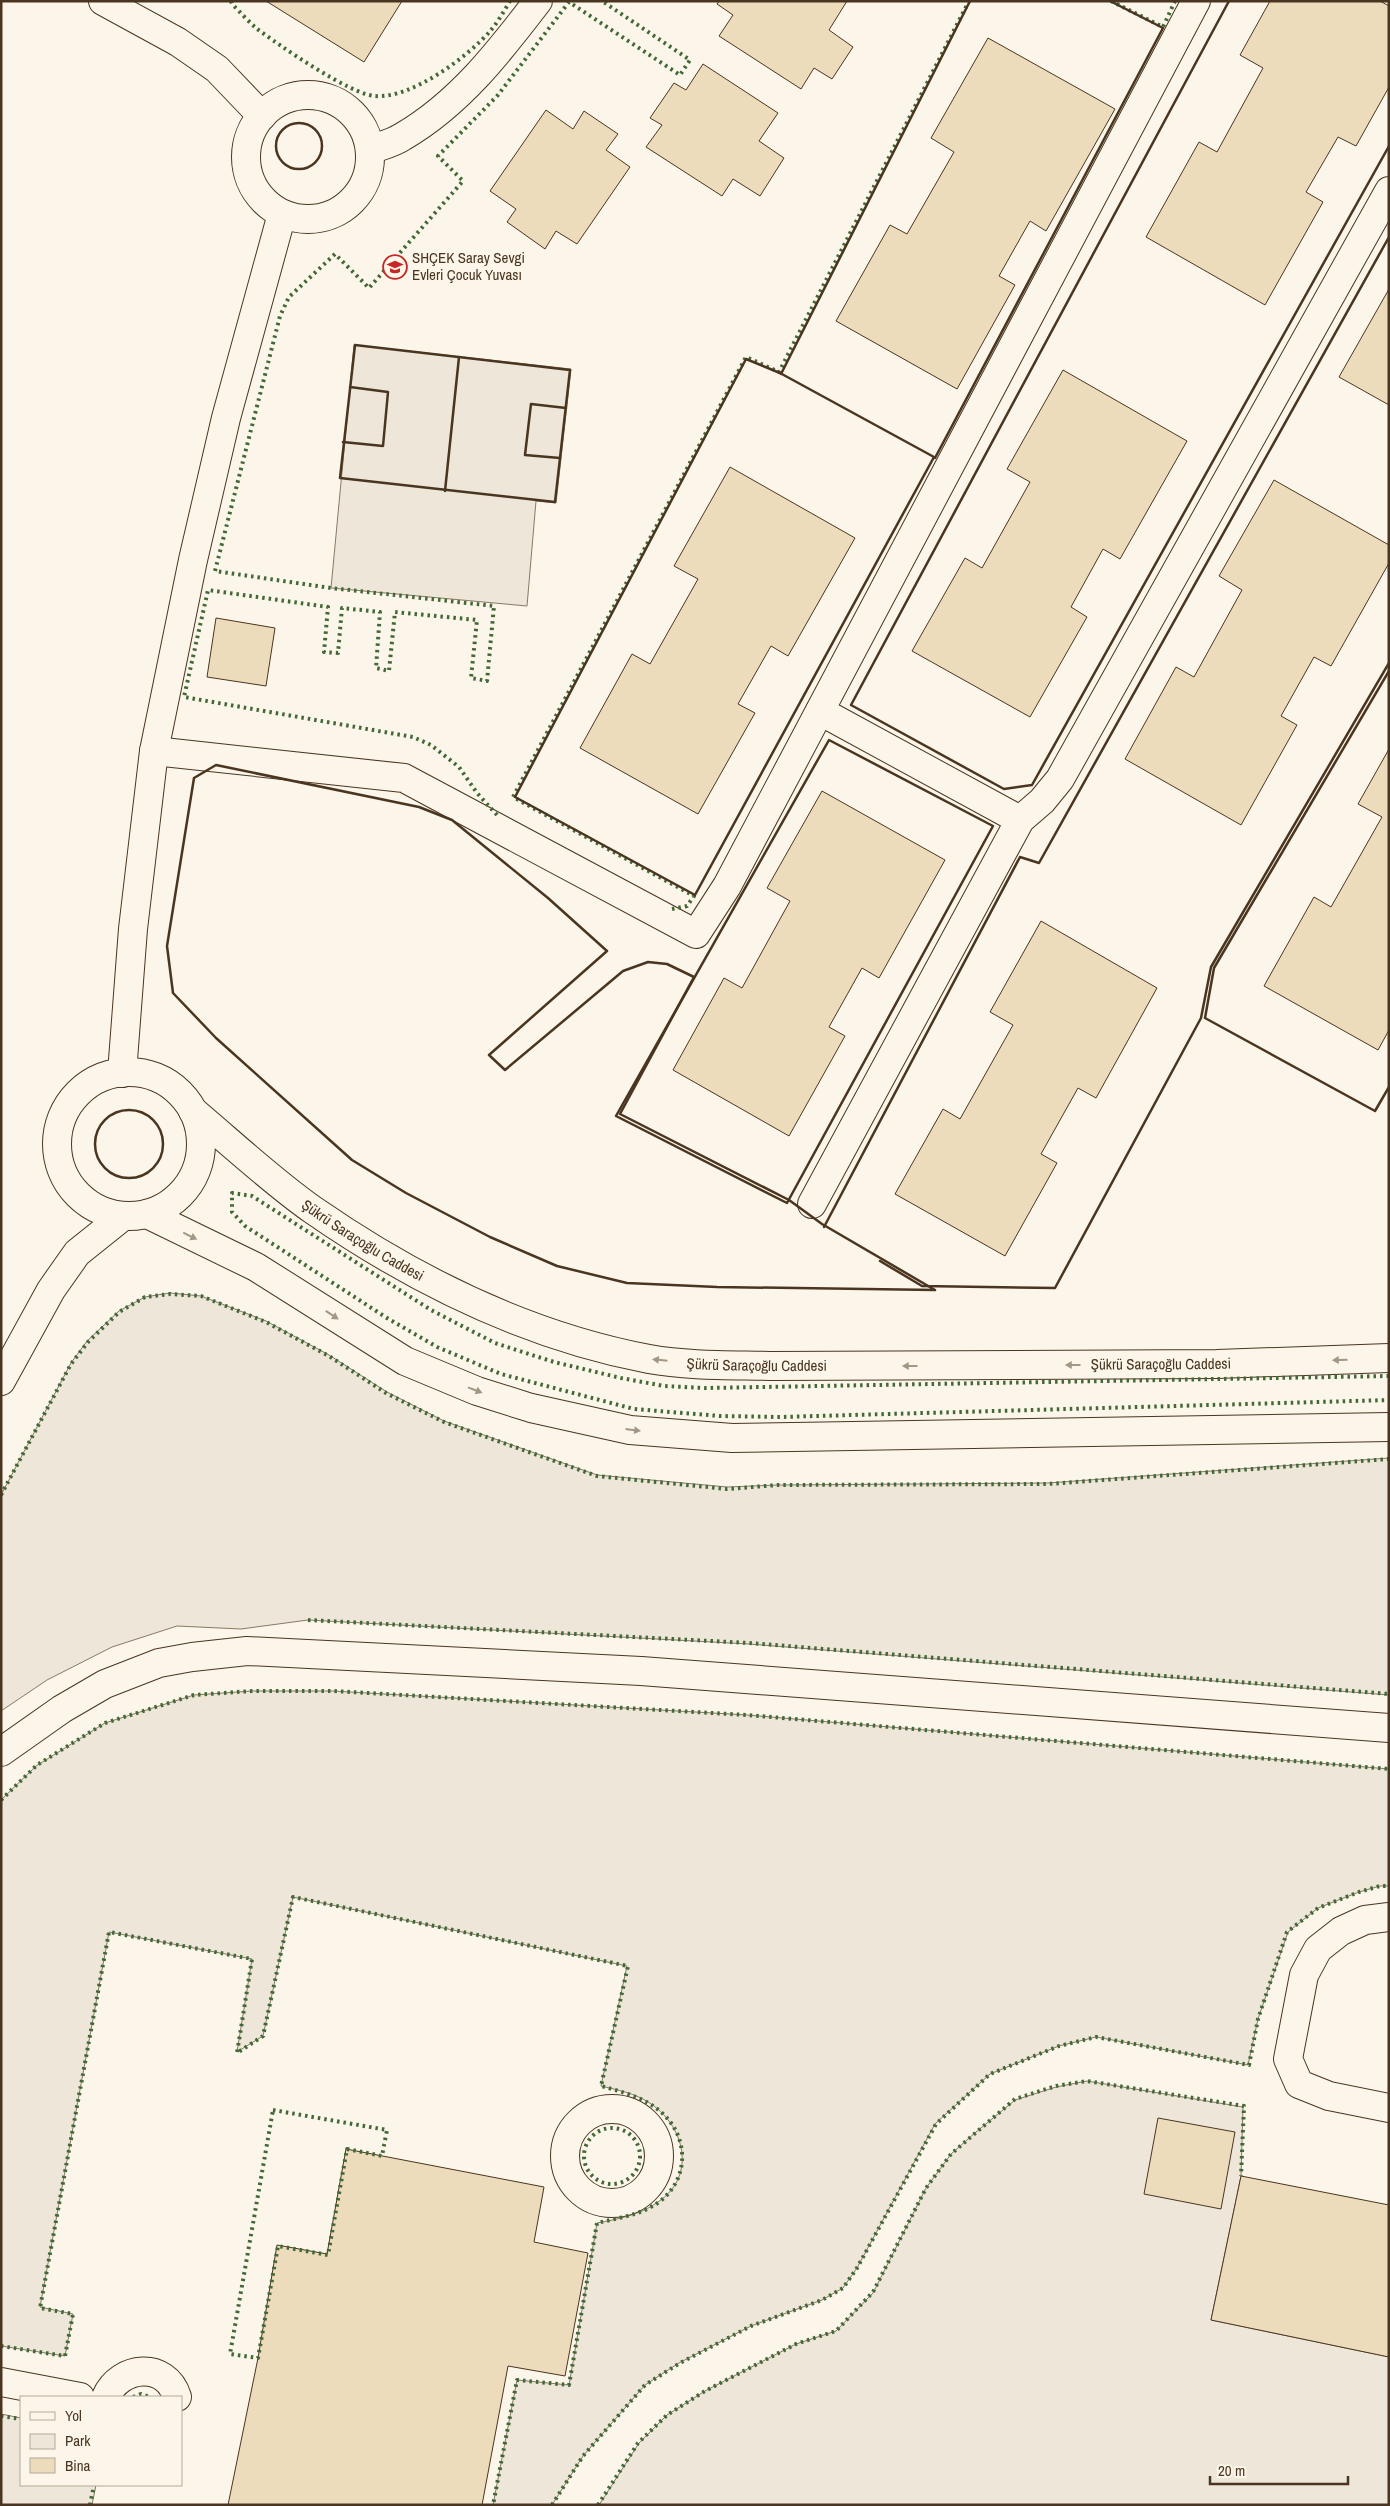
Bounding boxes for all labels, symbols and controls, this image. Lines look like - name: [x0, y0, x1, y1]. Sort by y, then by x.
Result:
- place label: SHÇEK Saray Sevgi Evleri Çocuk Yuvası: [412, 247, 525, 285]
- school or university icon: SHÇEK Saray Sevgi Evleri Çocuk Yuvası: [382, 254, 408, 280]
- street label: Şükrü Saraçoğlu Caddesi: [298, 1194, 428, 1286]
- one-way arrow: [183, 1232, 198, 1240]
- one-way arrow: [325, 1310, 339, 1320]
- street label: Şükrü Saraçoğlu Caddesi: [686, 1353, 827, 1376]
- street label: Şükrü Saraçoğlu Caddesi: [1091, 1353, 1231, 1375]
- one-way arrow: [652, 1356, 668, 1364]
- one-way arrow: [1332, 1356, 1348, 1364]
- one-way arrow: [1064, 1361, 1080, 1369]
- one-way arrow: [902, 1362, 918, 1370]
- one-way arrow: [468, 1387, 483, 1394]
- one-way arrow: [625, 1426, 641, 1434]
- legend: [20, 2396, 182, 2486]
- text: Yol: [65, 2405, 82, 2426]
- text: Park: [65, 2430, 91, 2451]
- scale bar: [1210, 2454, 1348, 2486]
- text: Bina: [65, 2455, 90, 2476]
- text: 20 m: [1218, 2460, 1245, 2481]

